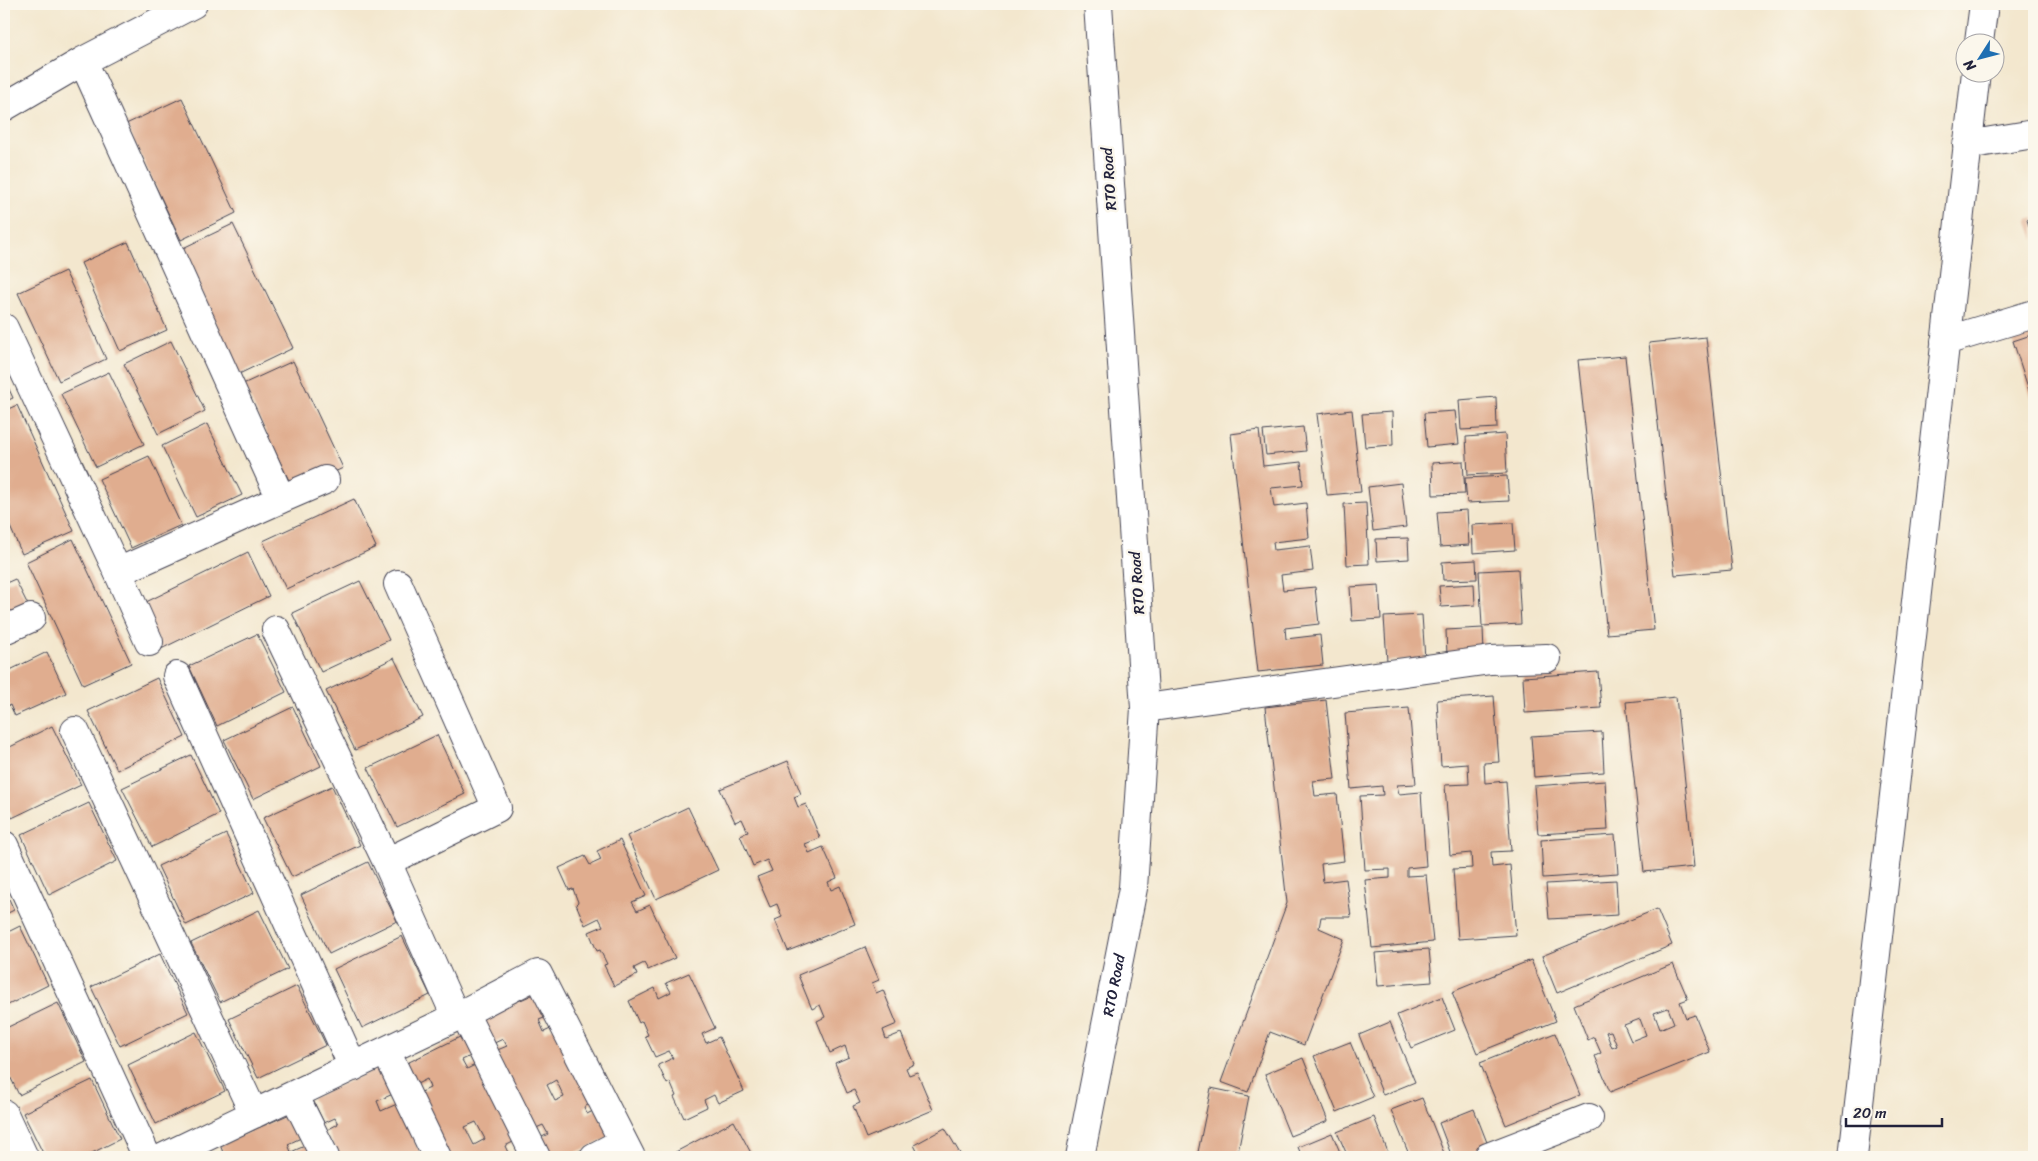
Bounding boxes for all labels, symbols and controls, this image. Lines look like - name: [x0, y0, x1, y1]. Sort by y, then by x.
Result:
- north arrow: [1956, 32, 2006, 82]
- text: N: [1957, 54, 1983, 77]
- street label: RTO Road: [1094, 146, 1124, 211]
- street label: RTO Road: [1122, 550, 1152, 615]
- street label: RTO Road: [1095, 951, 1133, 1019]
- scale bar: [1846, 1096, 1942, 1128]
- text: 20 m: [1853, 1100, 1887, 1126]

